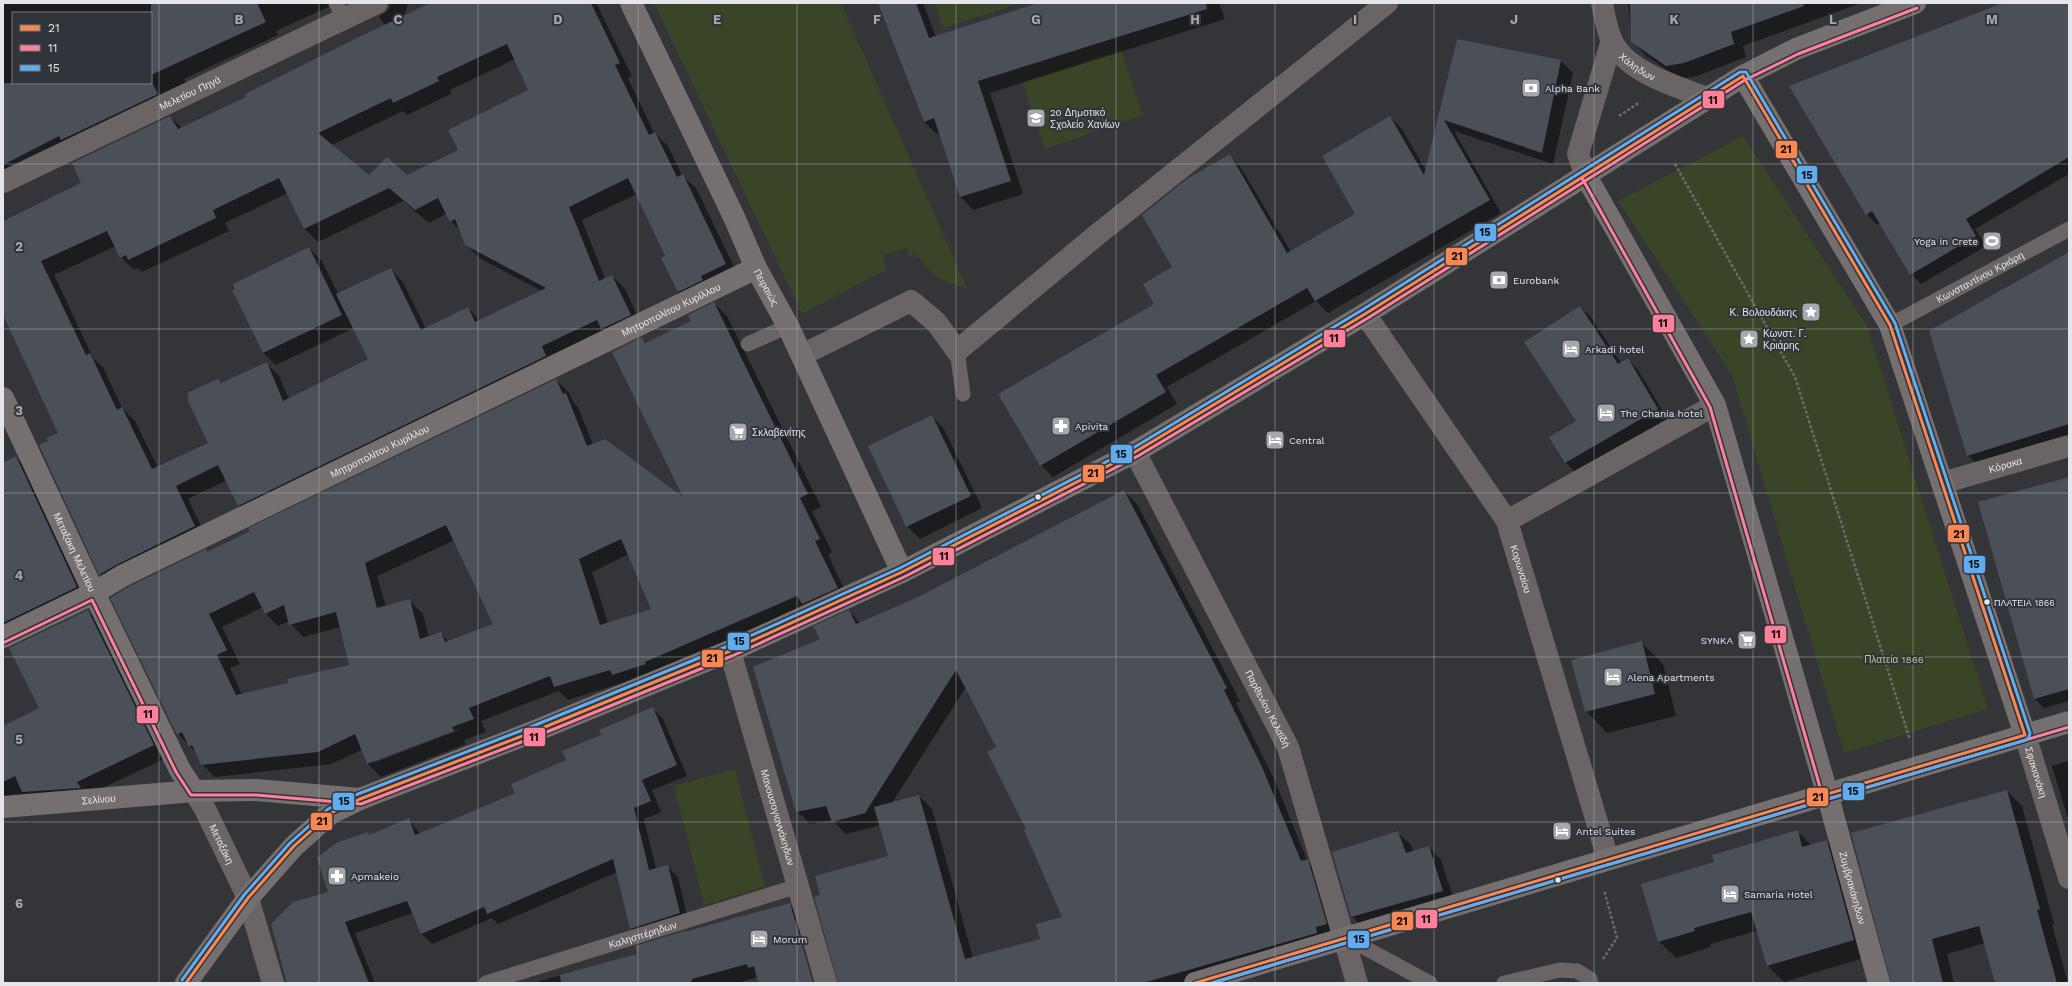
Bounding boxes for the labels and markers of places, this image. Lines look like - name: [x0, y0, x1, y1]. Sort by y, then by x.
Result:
- bank icon: Alpha Bank: [1520, 77, 1542, 99]
- place label: Alpha Bank: [1545, 83, 1600, 94]
- school or university icon: 2ο Δημοτικό Σχολείο Χανίων: [1025, 107, 1047, 129]
- place label: 2ο Δημοτικό Σχολείο Χανίων: [1050, 107, 1120, 130]
- sports icon: Yoga in Crete: [1981, 230, 2003, 252]
- place label: Yoga in Crete: [1914, 236, 1978, 247]
- bank icon: Eurobank: [1488, 269, 1510, 291]
- place label: Eurobank: [1513, 275, 1559, 286]
- place icon: Κ. Βολουδάκης: [1800, 301, 1822, 323]
- place label: Κ. Βολουδάκης: [1730, 307, 1797, 318]
- place icon: Κωνστ. Γ. Κριάρης: [1738, 328, 1760, 350]
- place label: Κωνστ. Γ. Κριάρης: [1763, 328, 1807, 351]
- hotel icon: Arkadi hotel: [1560, 338, 1582, 360]
- place label: Arkadi hotel: [1585, 344, 1644, 355]
- hotel icon: The Chania hotel: [1595, 402, 1617, 424]
- place label: The Chania hotel: [1620, 408, 1703, 419]
- pharmacy icon: Apivita: [1050, 415, 1072, 437]
- supermarket icon: Σκλαβενίτης: [727, 421, 749, 443]
- place label: Apivita: [1075, 421, 1109, 432]
- place label: Σκλαβενίτης: [752, 427, 806, 438]
- hotel icon: Central: [1264, 429, 1286, 451]
- place label: Central: [1289, 435, 1325, 446]
- unlabelled marker: [1033, 492, 1043, 502]
- marker: ΠΛΑΤΕΙΑ 1866: [1982, 597, 1992, 607]
- place label: ΠΛΑΤΕΙΑ 1866: [1994, 598, 2055, 608]
- supermarket icon: SYNKA: [1736, 629, 1758, 651]
- place label: SYNKA: [1701, 635, 1733, 646]
- hotel icon: Alena Apartments: [1602, 666, 1624, 688]
- place label: Alena Apartments: [1627, 672, 1714, 683]
- hotel icon: Antel Suites: [1551, 820, 1573, 842]
- place label: Antel Suites: [1576, 826, 1635, 837]
- pharmacy icon: Apmakeio: [326, 865, 348, 887]
- place label: Apmakeio: [351, 871, 399, 882]
- unlabelled marker: [1553, 875, 1563, 885]
- hotel icon: Samaria Hotel: [1719, 883, 1741, 905]
- place label: Samaria Hotel: [1744, 889, 1813, 900]
- hotel icon: Morum: [748, 928, 770, 950]
- place label: Morum: [773, 934, 807, 945]

